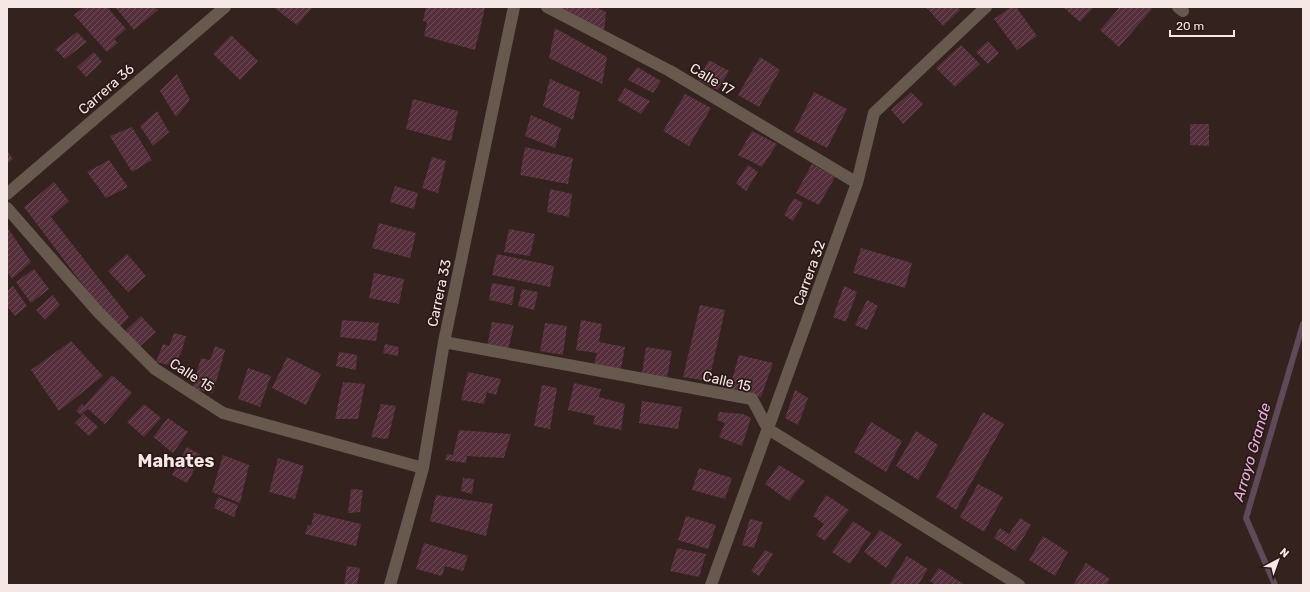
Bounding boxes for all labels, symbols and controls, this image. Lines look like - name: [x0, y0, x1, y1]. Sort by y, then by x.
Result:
- scale bar: [1170, 12, 1234, 38]
- text: 20 m: [1176, 19, 1204, 33]
- street label: Carrera 36: [75, 60, 138, 118]
- street label: Calle 17: [687, 60, 737, 99]
- street label: Carrera 32: [790, 238, 829, 308]
- street label: Carrera 33: [424, 258, 455, 328]
- street label: Calle 15: [166, 355, 217, 396]
- street label: Calle 15: [701, 368, 753, 395]
- water label: Arroyo Grande: [1229, 400, 1275, 504]
- district label: Mahates: [138, 450, 214, 472]
- north arrow: [1258, 540, 1298, 580]
- text: N: [1277, 545, 1292, 560]

